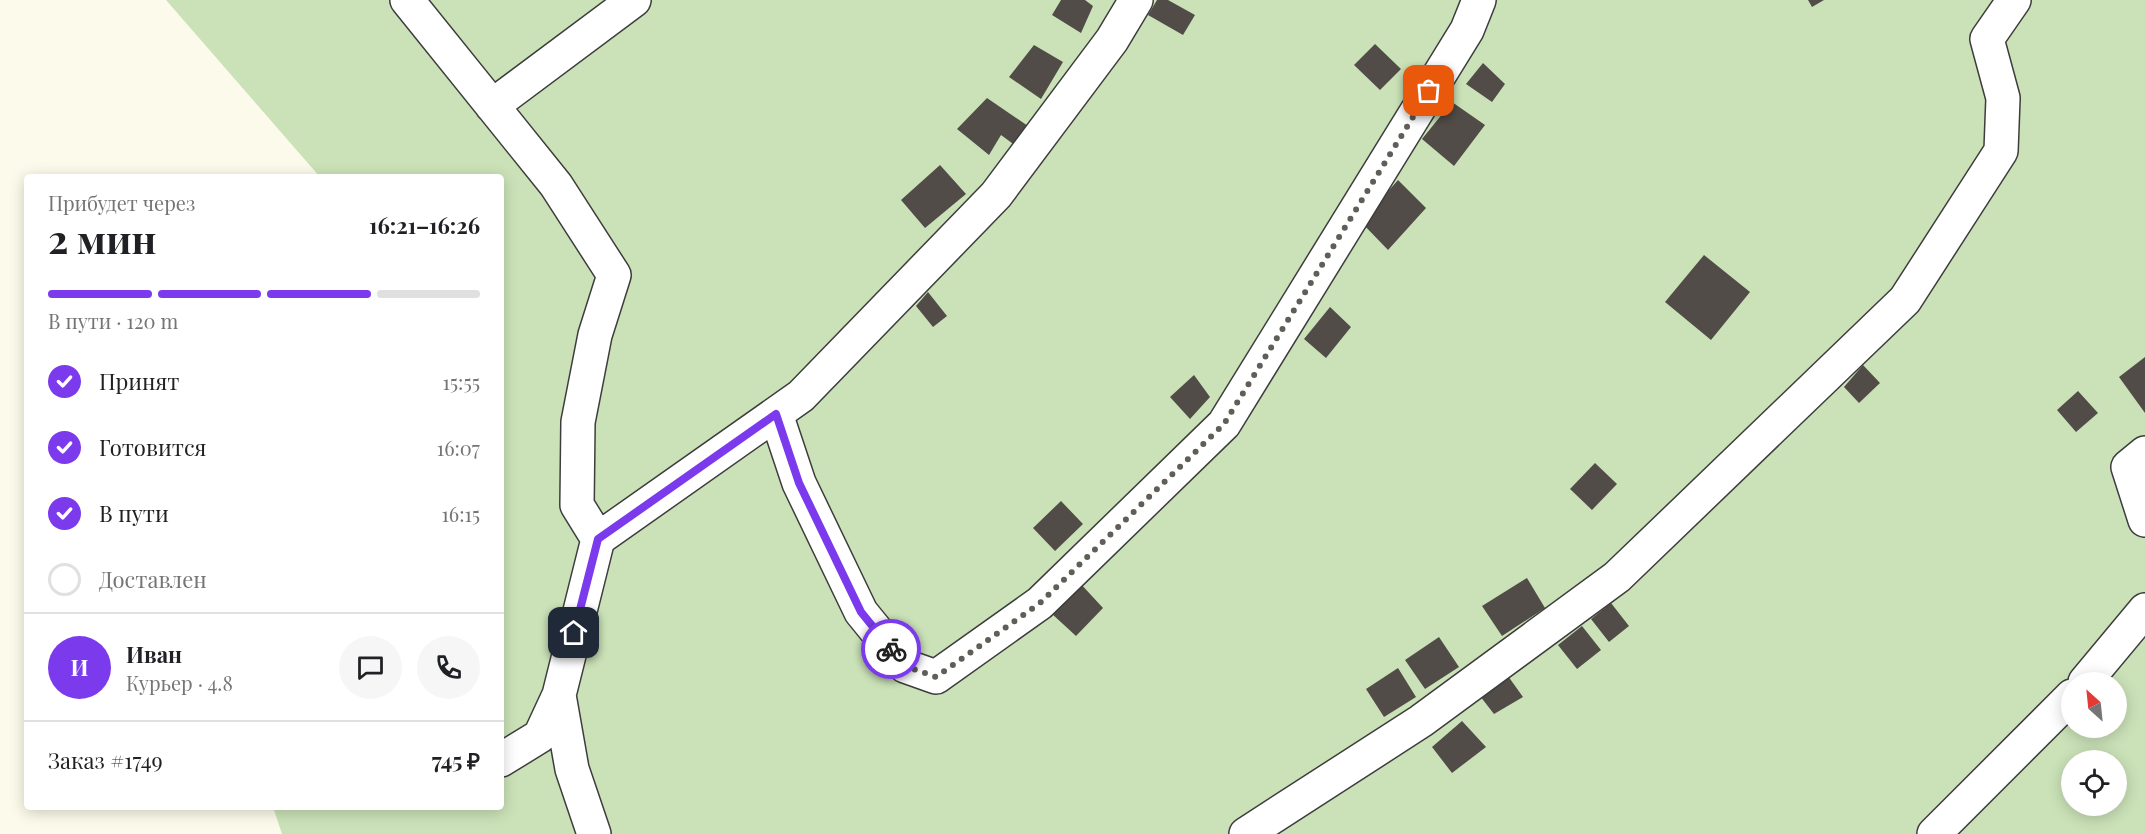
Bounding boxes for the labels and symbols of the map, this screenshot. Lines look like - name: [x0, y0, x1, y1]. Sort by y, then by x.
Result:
- pin: [1403, 65, 1454, 116]
- pin: [548, 607, 599, 658]
- courier: [861, 619, 921, 679]
- north arrow: [2061, 672, 2127, 738]

